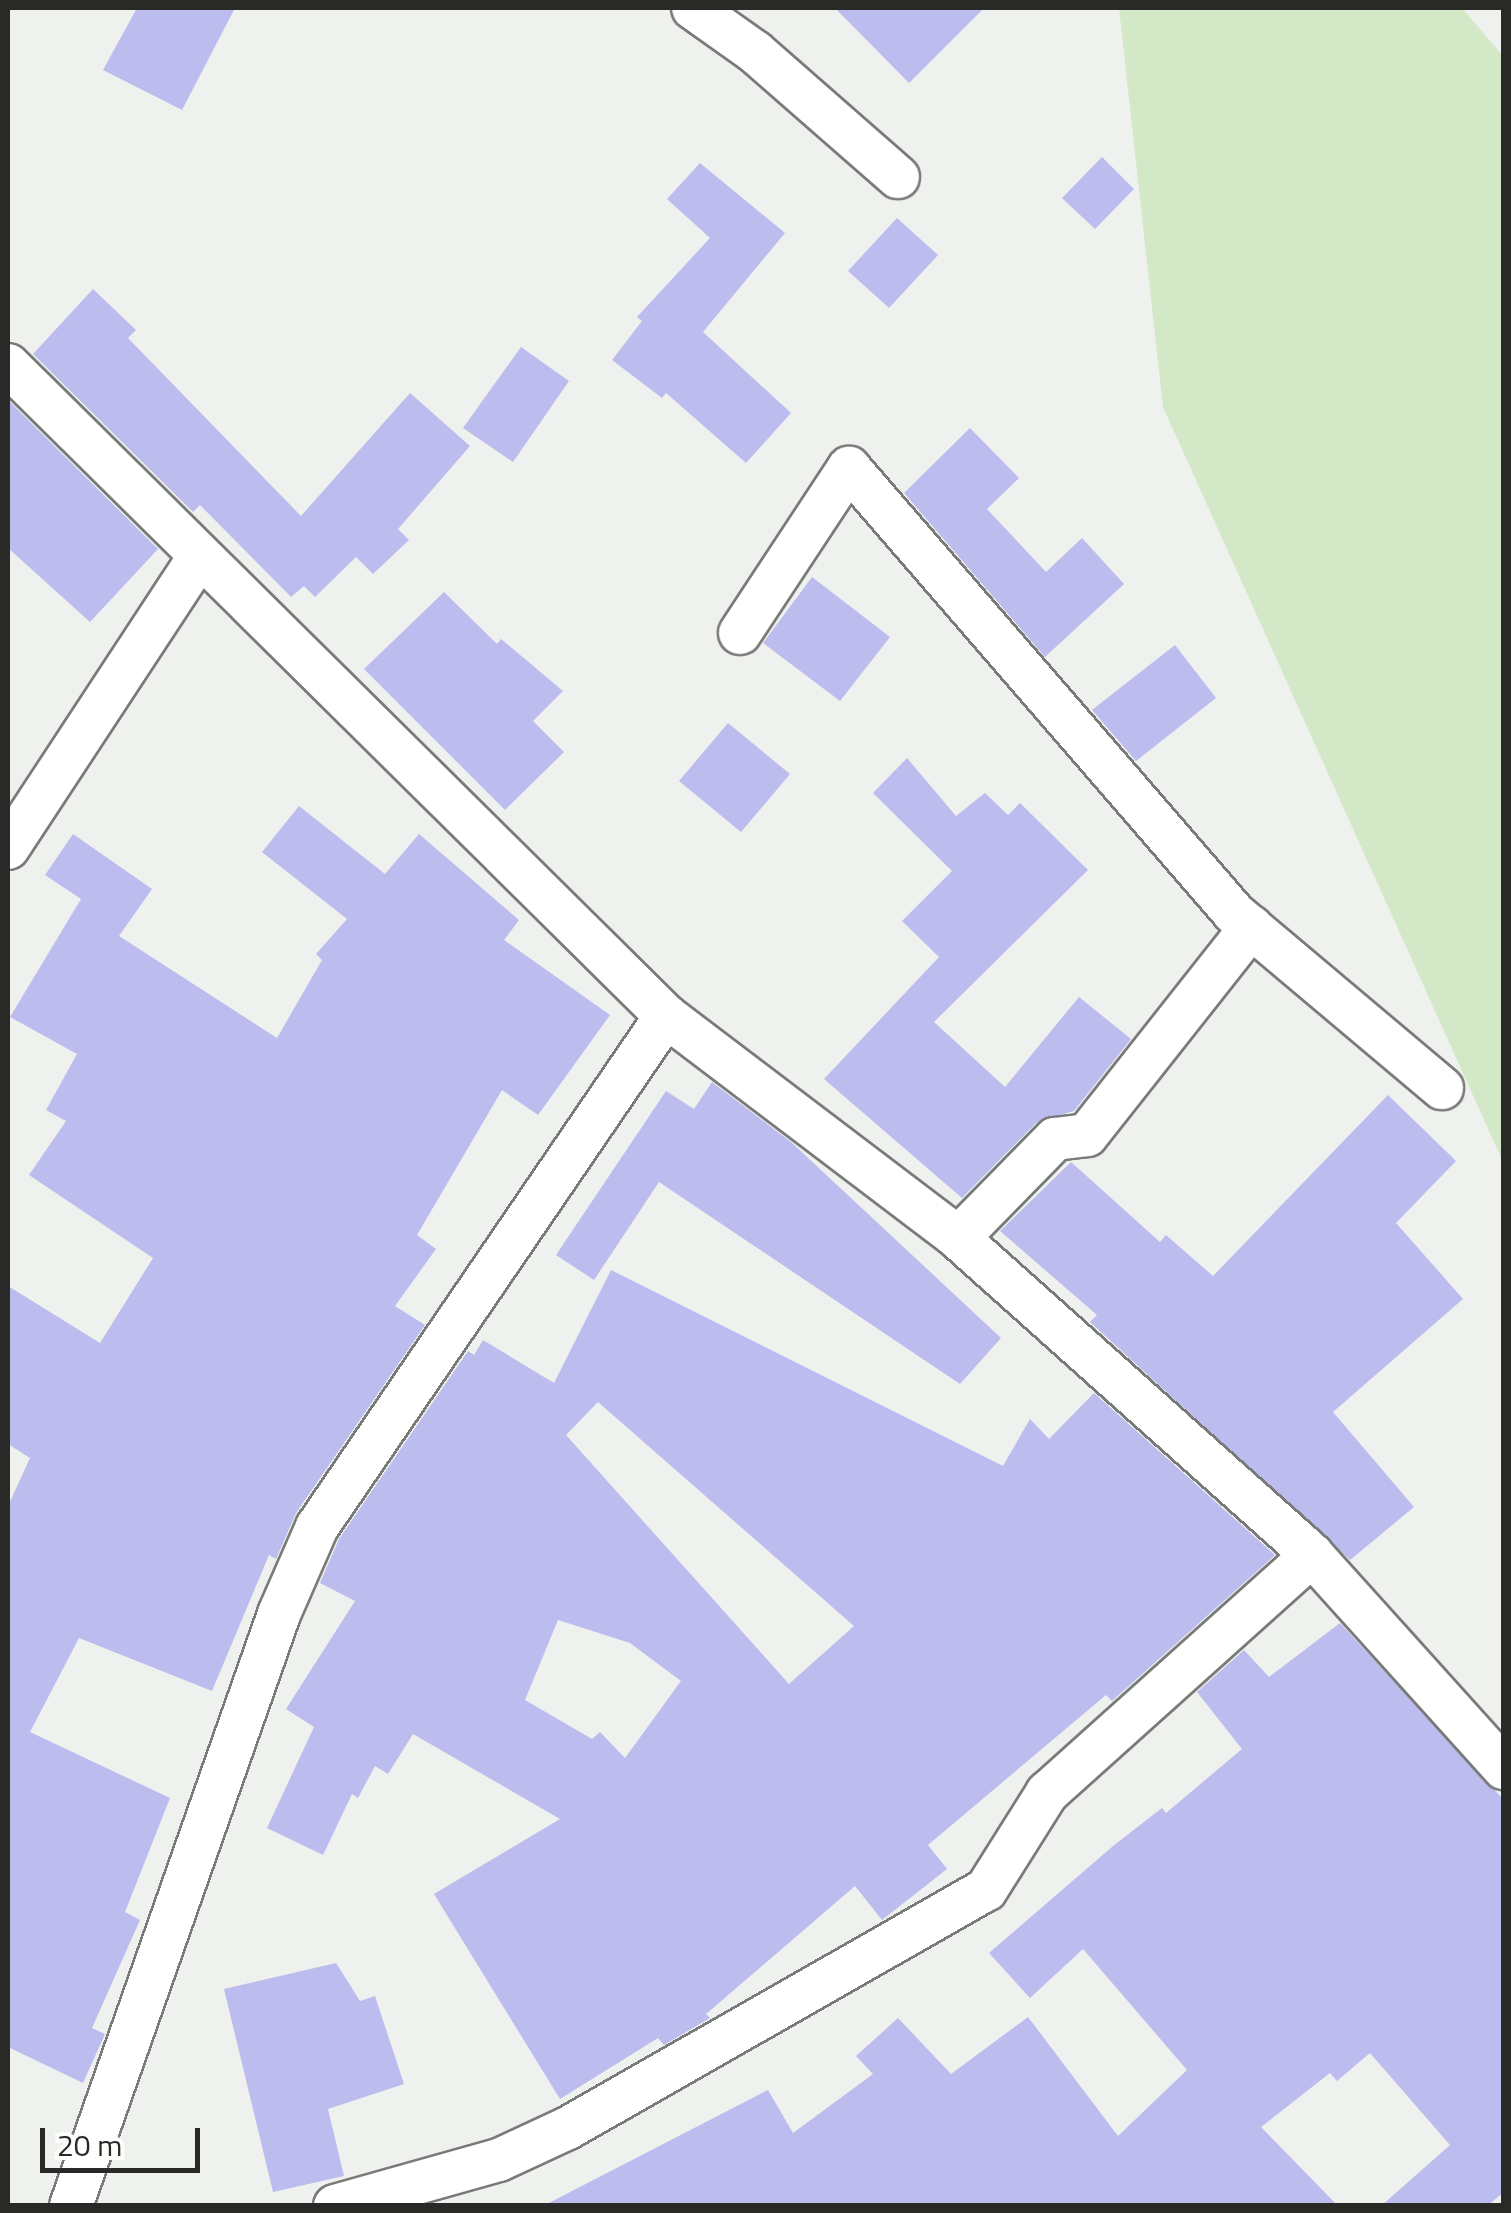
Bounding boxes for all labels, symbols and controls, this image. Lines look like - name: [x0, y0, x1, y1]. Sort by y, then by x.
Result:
- scale bar: [45, 2108, 205, 2170]
- text: 20 m: [57, 2122, 122, 2168]

